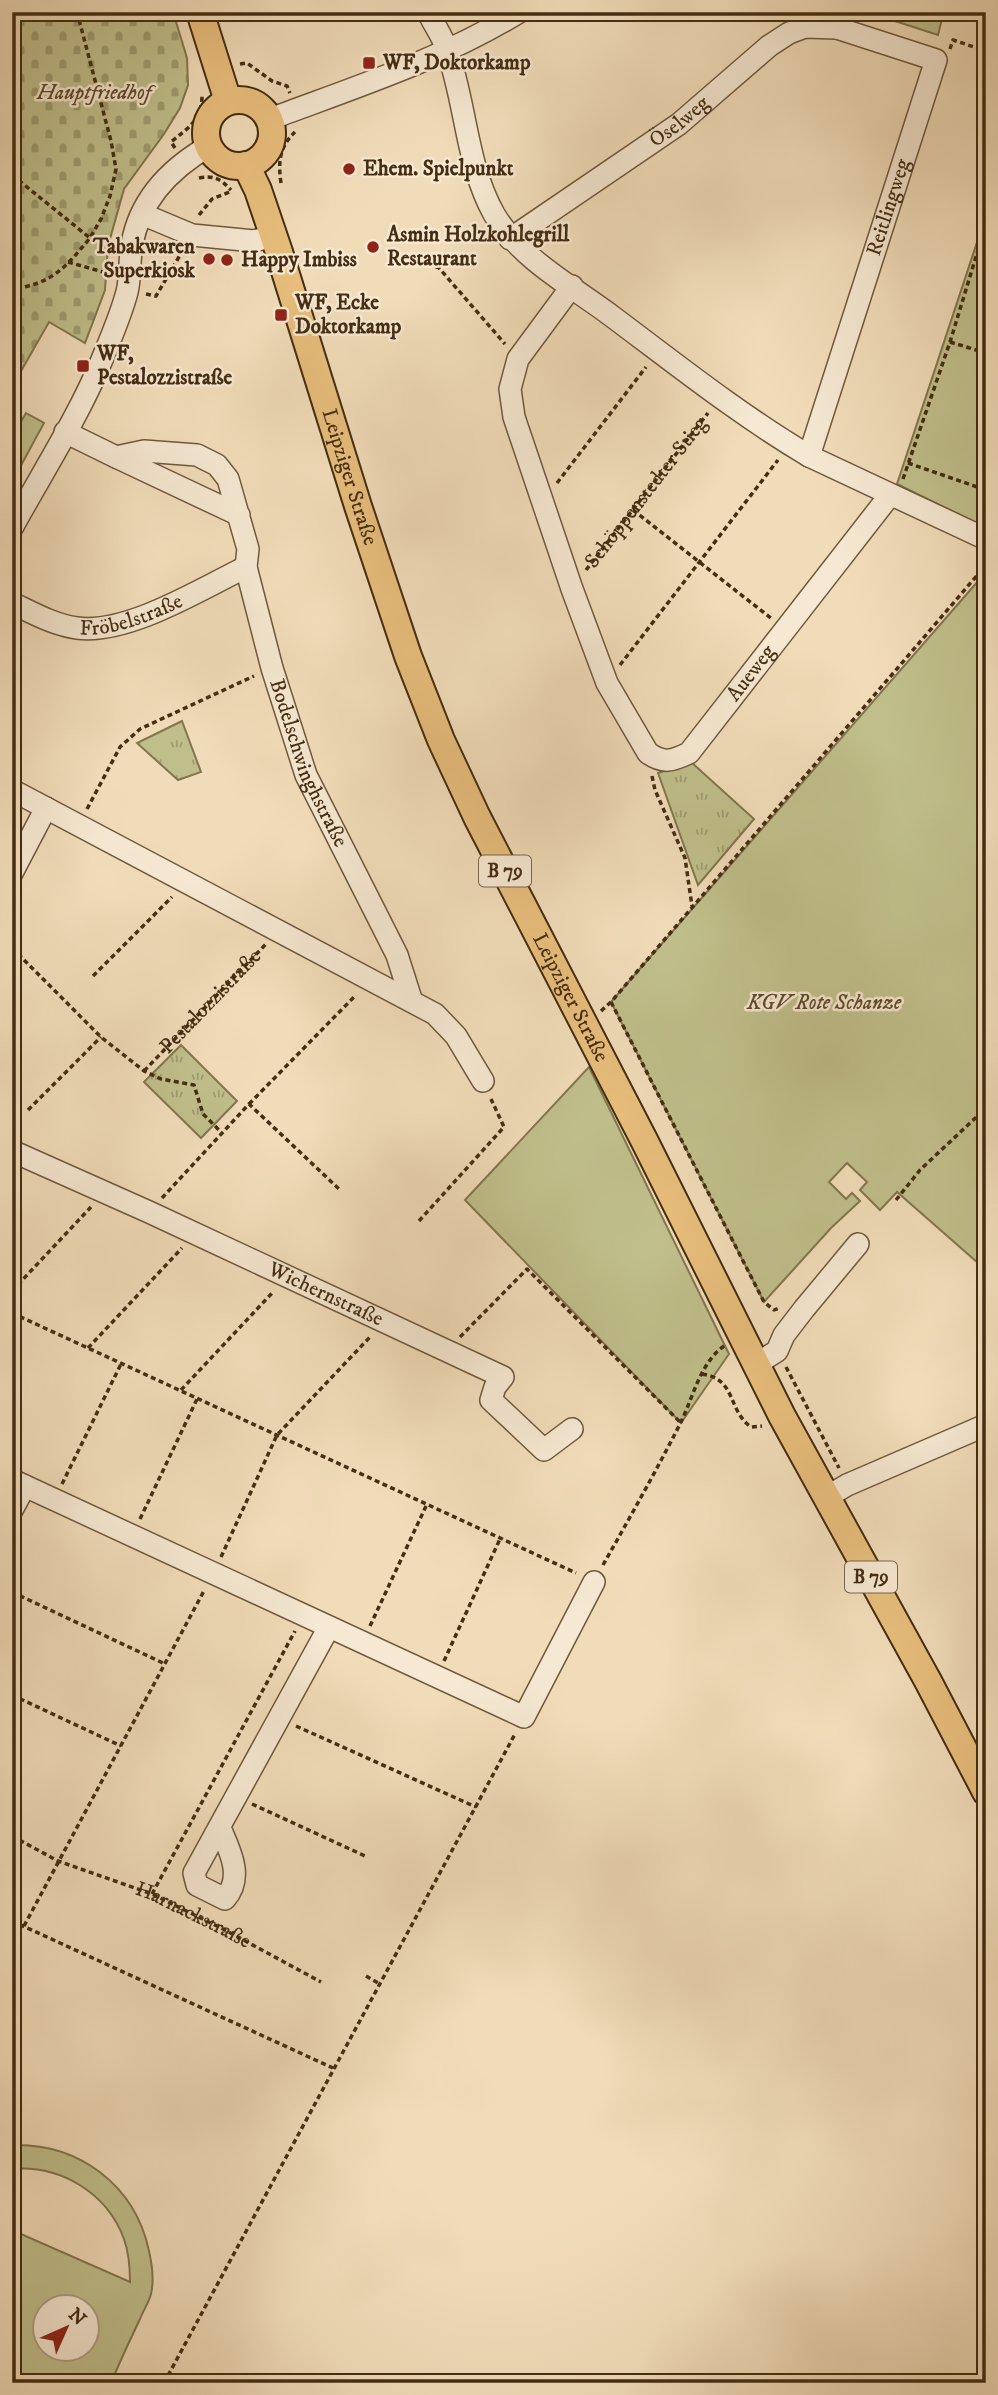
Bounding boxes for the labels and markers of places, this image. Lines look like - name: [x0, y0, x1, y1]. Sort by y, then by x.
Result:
- place label: WF, Doktorkamp: [382, 50, 531, 76]
- marker: WF, Doktorkamp: [361, 55, 377, 71]
- place label: Ehem. Spielpunkt: [363, 156, 514, 182]
- marker: Ehem. Spielpunkt: [341, 161, 357, 177]
- place label: Asmin Holzkohlegrill Restaurant: [386, 222, 570, 272]
- place label: Tabakwaren Superkiosk: [92, 234, 196, 284]
- marker: Asmin Holzkohlegrill Restaurant: [365, 239, 381, 255]
- place label: Happy Imbiss: [241, 247, 357, 273]
- marker: Tabakwaren Superkiosk: [201, 251, 217, 267]
- marker: Happy Imbiss: [219, 252, 235, 268]
- place label: WF, Ecke Doktorkamp: [294, 290, 402, 340]
- marker: WF, Ecke Doktorkamp: [273, 307, 289, 323]
- place label: WF, Pestalozzistraße: [96, 341, 233, 391]
- marker: WF, Pestalozzistraße: [75, 358, 91, 374]

